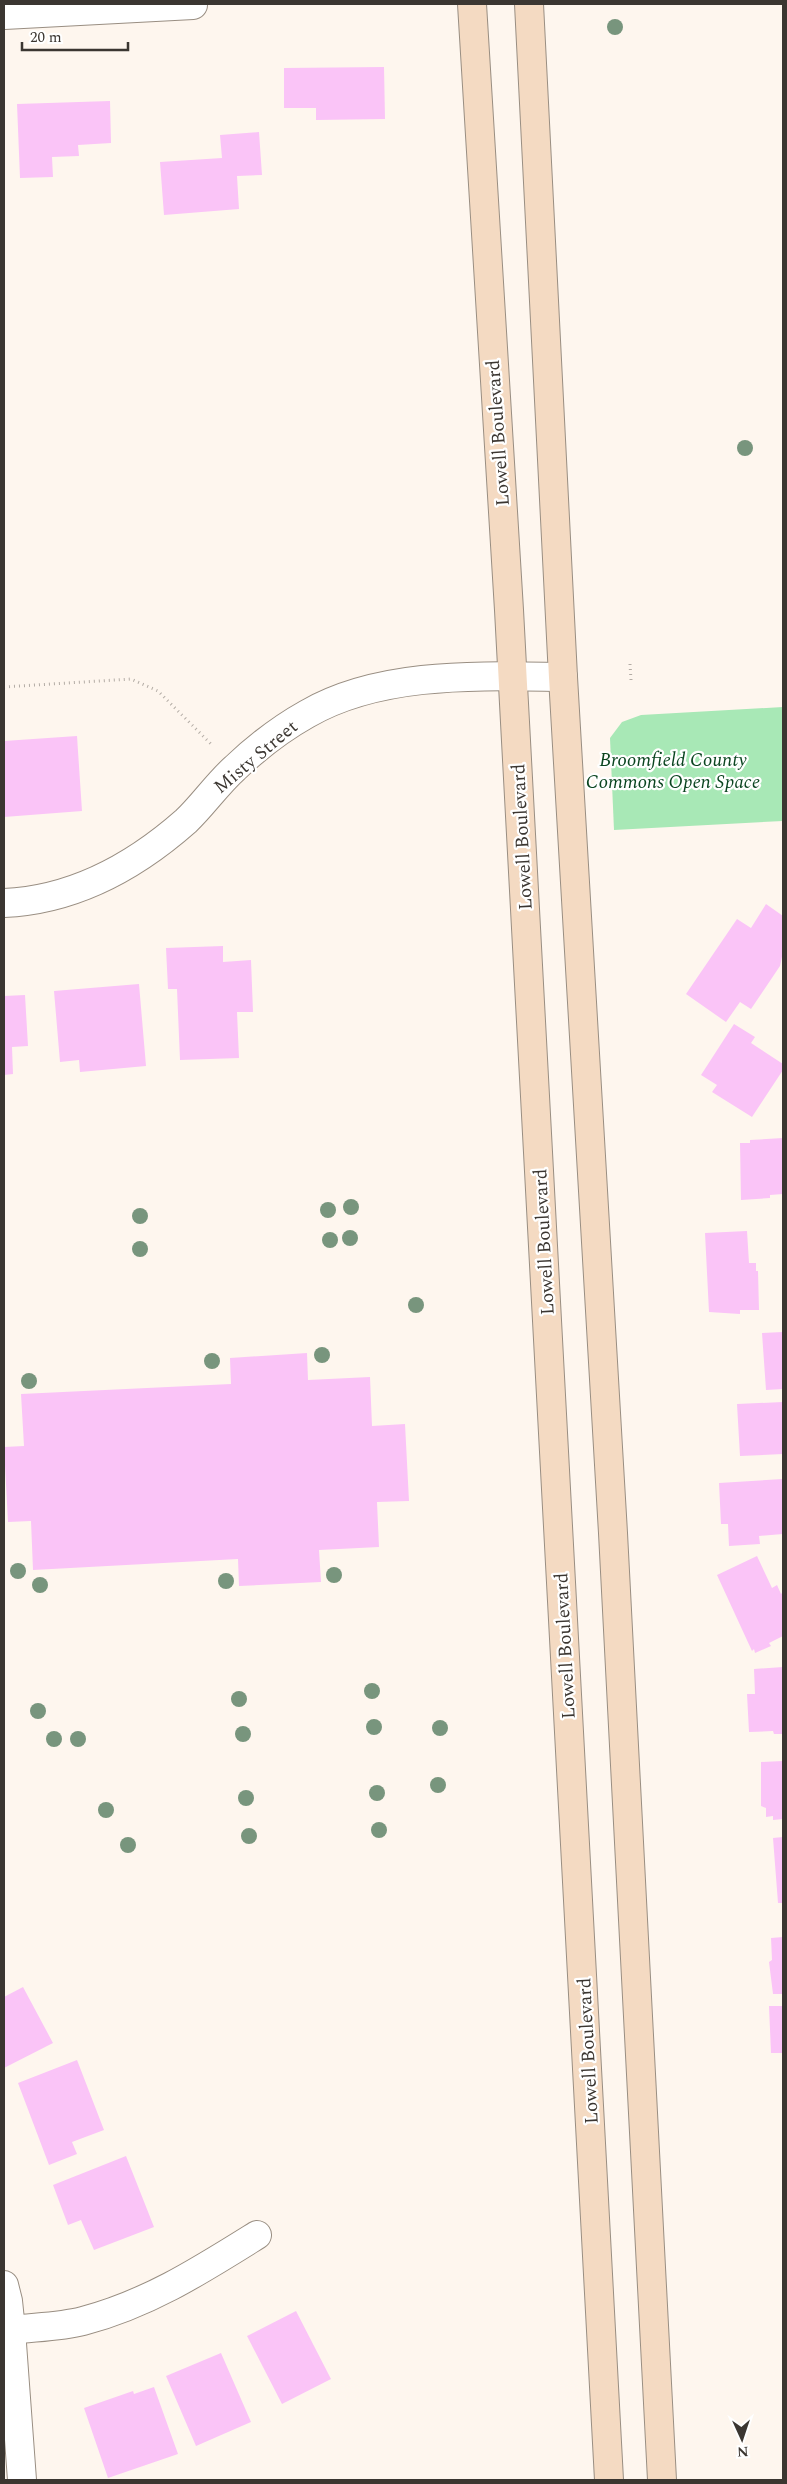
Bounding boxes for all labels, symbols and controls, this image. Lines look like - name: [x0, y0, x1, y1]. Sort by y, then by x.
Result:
- scale bar: [22, 20, 129, 52]
- text: 20 m: [30, 26, 62, 49]
- street label: Lowell Boulevard: [479, 359, 518, 507]
- street label: Misty Street: [207, 713, 305, 801]
- park label: Broomfield County Commons Open Space: [586, 746, 760, 797]
- street label: Lowell Boulevard: [504, 763, 541, 911]
- street label: Lowell Boulevard: [526, 1168, 563, 1316]
- street label: Lowell Boulevard: [547, 1572, 584, 1720]
- street label: Lowell Boulevard: [570, 1977, 607, 2125]
- north arrow: [717, 2414, 767, 2464]
- text: N: [736, 2441, 749, 2462]

